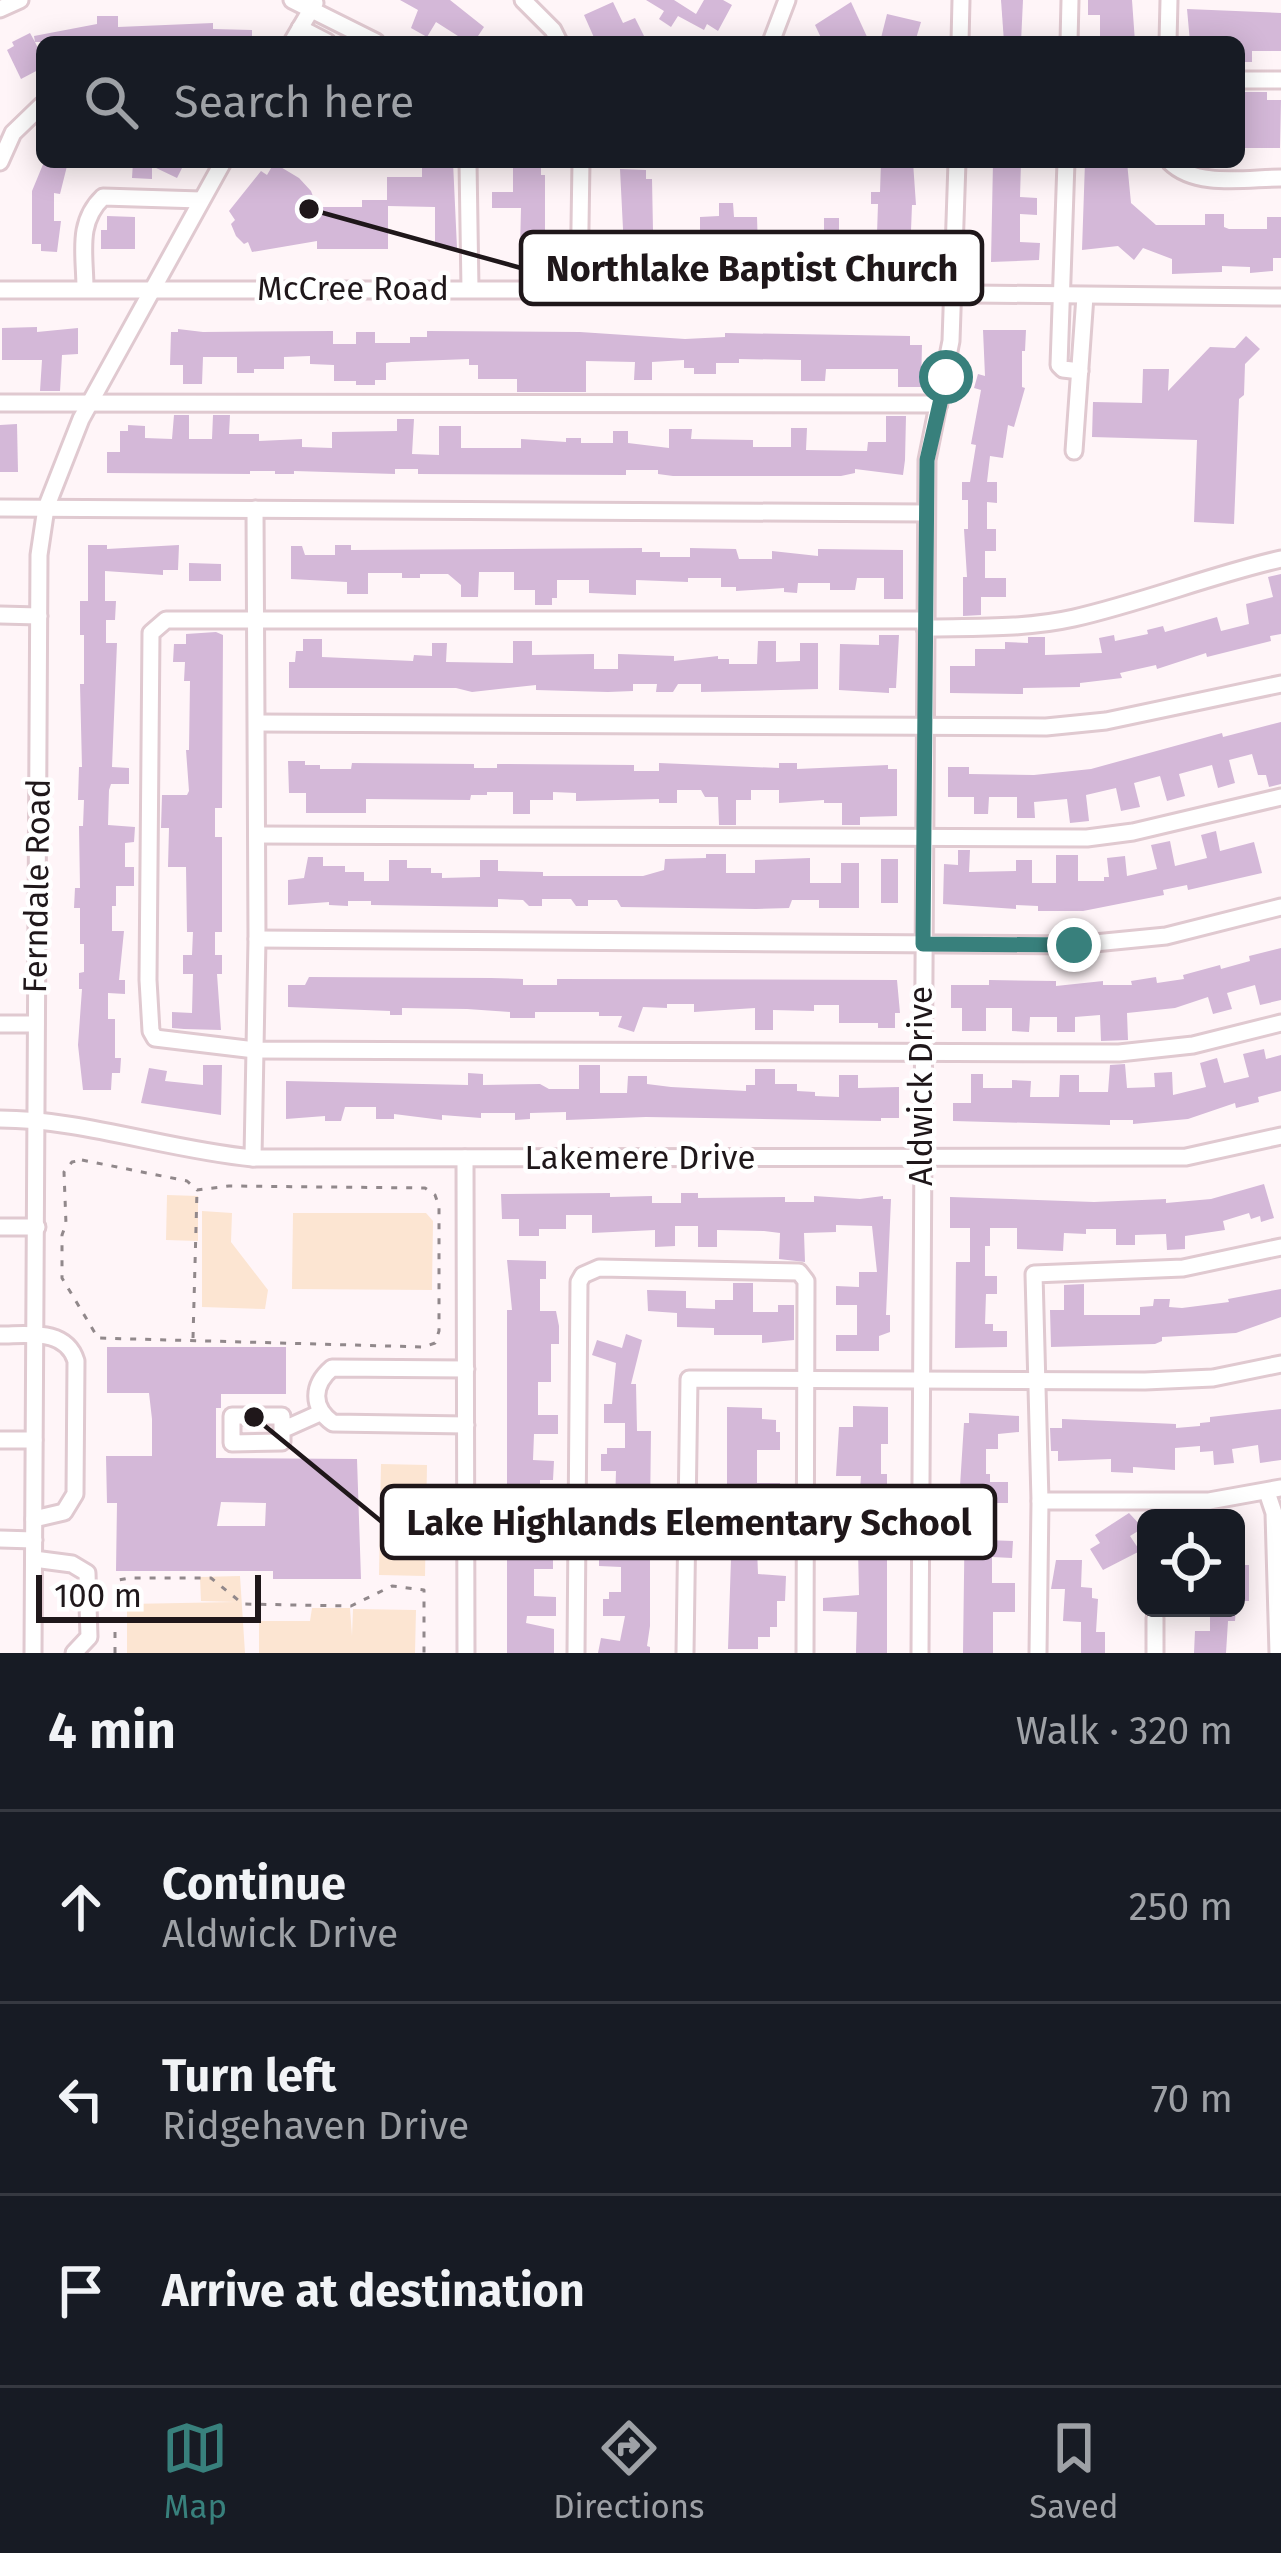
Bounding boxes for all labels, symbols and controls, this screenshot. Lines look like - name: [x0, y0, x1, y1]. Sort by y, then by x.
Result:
- search box: [36, 36, 1245, 168]
- icon: search: [78, 69, 144, 135]
- text: Search here: [174, 75, 414, 129]
- callout: Northlake Baptist Church: [521, 232, 982, 304]
- text: Northlake Baptist Church: [546, 247, 958, 291]
- street label: McCree Road: [257, 269, 449, 309]
- route start: [919, 350, 973, 404]
- street label: Ferndale Road: [15, 778, 59, 994]
- route end: [1047, 918, 1101, 972]
- street label: Aldwick Drive: [901, 986, 941, 1186]
- street label: Lakemere Drive: [525, 1138, 755, 1178]
- callout: Lake Highlands Elementary School: [382, 1486, 995, 1558]
- text: Lake Highlands Elementary School: [406, 1501, 972, 1545]
- map controls: [1137, 1509, 1245, 1617]
- button: locate: [1137, 1509, 1245, 1617]
- scale bar: [36, 1569, 261, 1622]
- text: 100 m: [54, 1576, 142, 1616]
- text: 4 min: [48, 1700, 176, 1762]
- text: Walk · 320 m: [1016, 1708, 1233, 1754]
- text: Continue: [162, 1857, 346, 1911]
- icon: ahead: [48, 1874, 114, 1940]
- text: 250 m: [1129, 1884, 1233, 1930]
- text: Aldwick Drive: [162, 1911, 398, 1957]
- text: Turn left: [162, 2049, 336, 2103]
- icon: left: [48, 2066, 114, 2132]
- text: 70 m: [1151, 2076, 1233, 2122]
- text: Ridgehaven Drive: [162, 2103, 469, 2149]
- icon: arrive: [48, 2258, 114, 2324]
- text: Arrive at destination: [162, 2264, 585, 2318]
- tab: Map: [162, 2415, 228, 2527]
- tab: Directions: [553, 2415, 705, 2527]
- tab: Saved: [1029, 2415, 1119, 2527]

